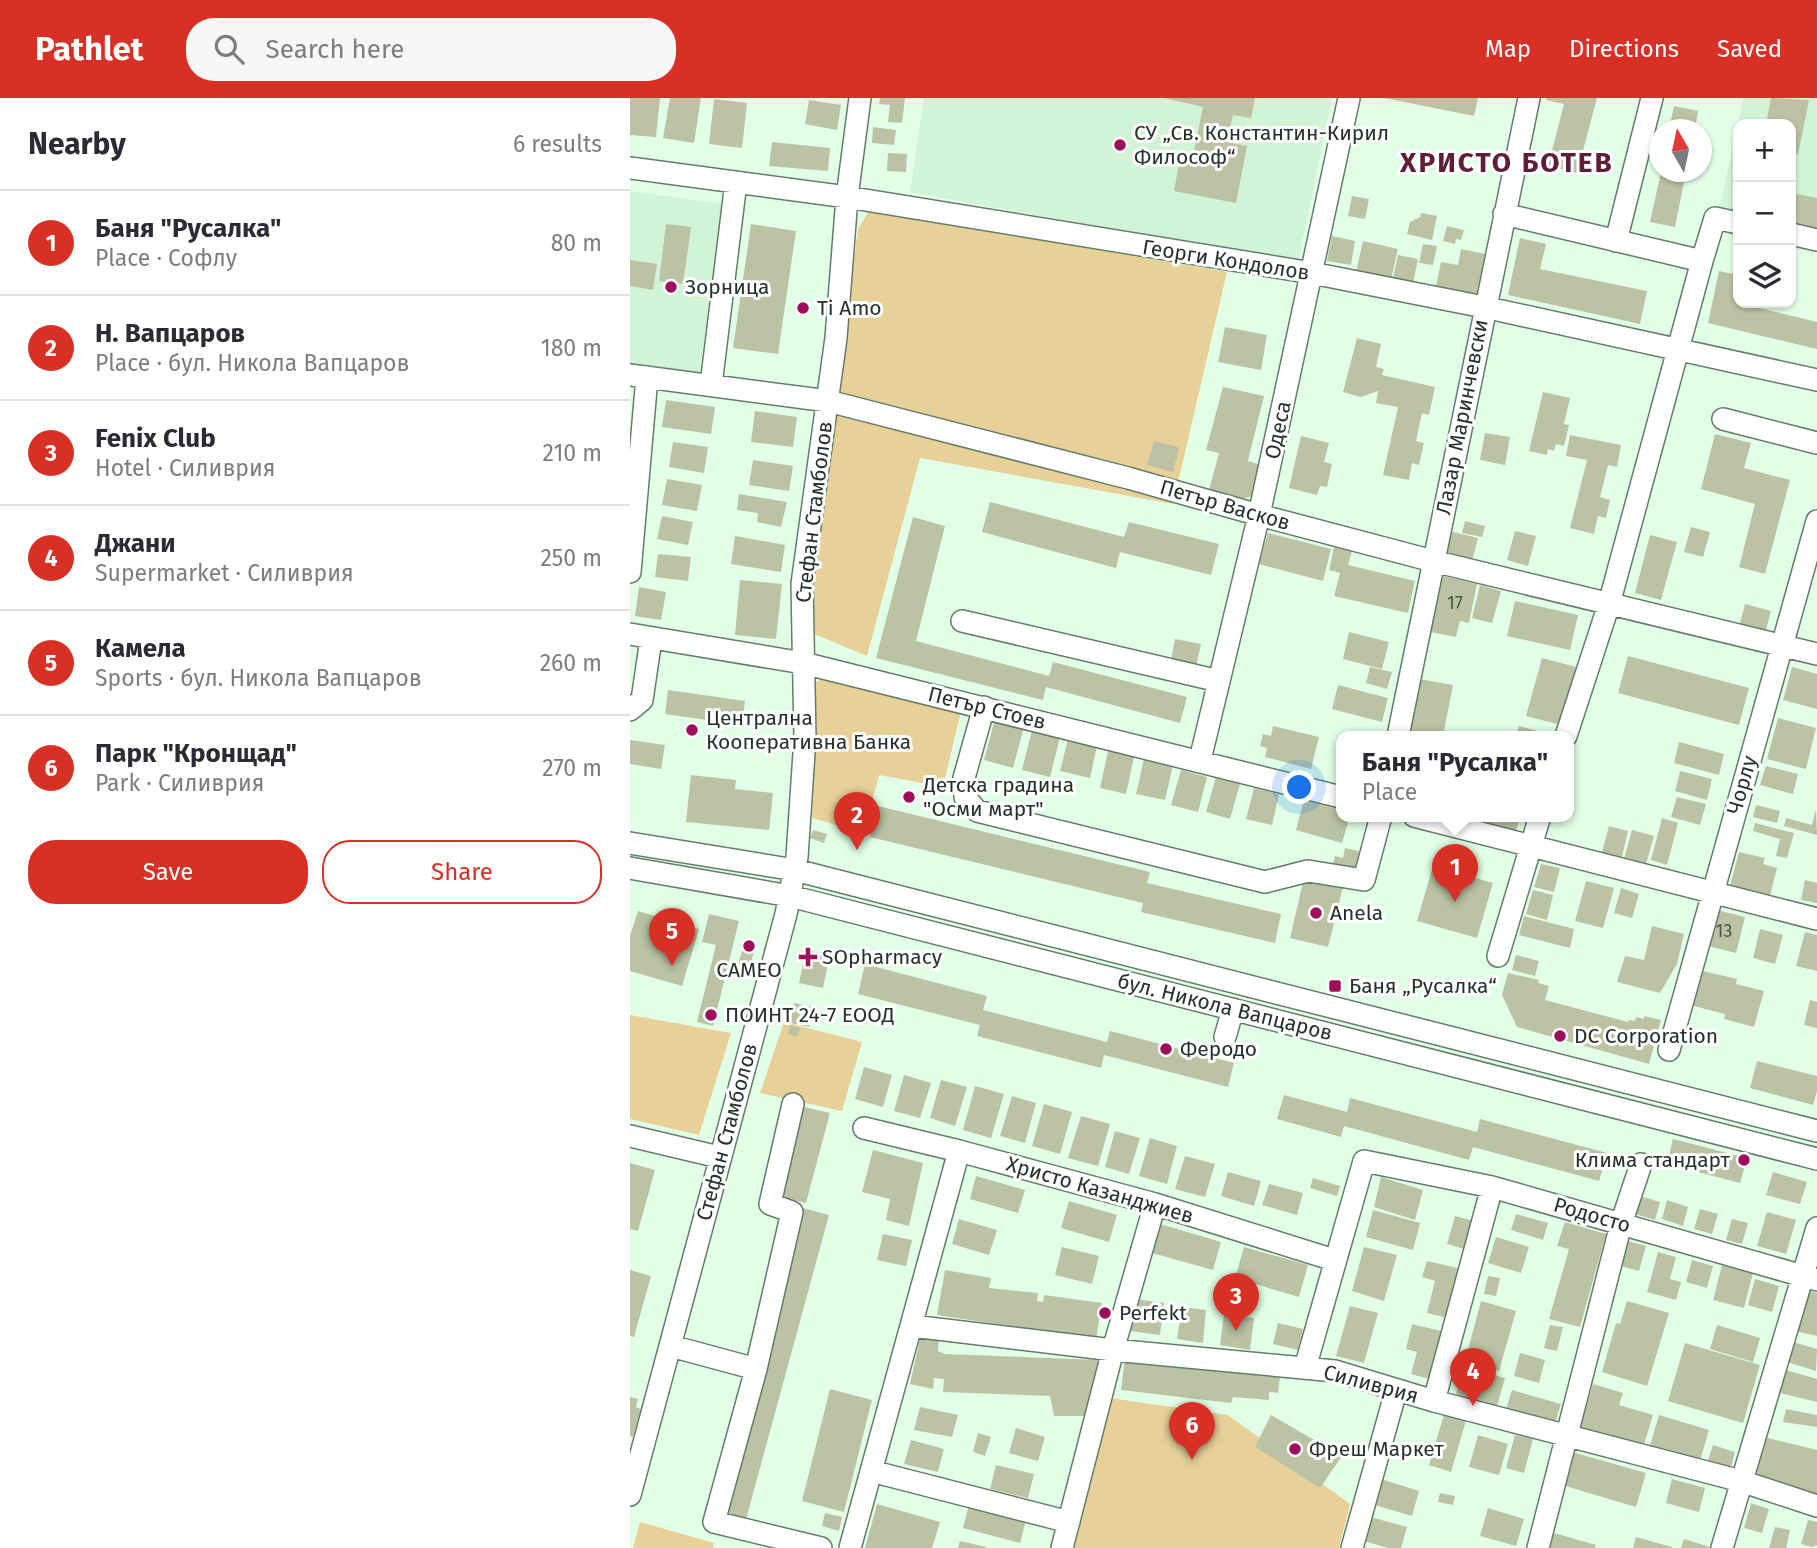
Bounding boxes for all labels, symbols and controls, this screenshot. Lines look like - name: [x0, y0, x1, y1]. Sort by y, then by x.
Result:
- search box: [186, 18, 676, 81]
- text: Pathlet: [35, 29, 144, 69]
- icon: search: [210, 30, 248, 68]
- text: Search here: [266, 34, 404, 65]
- text: Map: [1485, 35, 1531, 63]
- text: Directions: [1569, 35, 1679, 63]
- text: Saved: [1717, 35, 1782, 63]
- north arrow: [1649, 119, 1712, 182]
- map controls: [1733, 119, 1796, 308]
- button: +: [1733, 119, 1796, 182]
- place label: СУ „Св. Константин-Кирил Философ“: [1134, 120, 1389, 170]
- text: Nearby: [28, 126, 126, 162]
- text: 6 results: [513, 130, 602, 158]
- marker: СУ „Св. Константин-Кирил Философ“: [1112, 137, 1128, 153]
- district label: ХРИСТО БОТЕВ: [1399, 146, 1614, 179]
- button: −: [1733, 182, 1796, 245]
- text: Баня "Русалка": [95, 213, 281, 244]
- text: 1: [46, 229, 56, 257]
- text: 80 m: [551, 229, 602, 257]
- street label: Георги Кондолов: [1141, 234, 1311, 286]
- text: Place · Софлу: [95, 244, 237, 272]
- button: layers: [1733, 245, 1796, 308]
- place label: Зорница: [685, 274, 769, 300]
- marker: Зорница: [663, 279, 679, 295]
- place label: Ti Amo: [817, 295, 882, 321]
- marker: Ti Amo: [795, 300, 811, 316]
- street label: Лазар Маринчевски: [1430, 317, 1494, 517]
- text: Н. Вапцаров: [95, 318, 245, 349]
- text: 2: [45, 334, 57, 362]
- text: 180 m: [541, 334, 602, 362]
- text: Place · бул. Никола Вапцаров: [95, 349, 410, 377]
- street label: Одеса: [1259, 399, 1297, 461]
- street label: Стефан Стамболов: [790, 420, 838, 604]
- text: Fenix Club: [95, 423, 216, 454]
- text: 3: [45, 439, 57, 467]
- text: 210 m: [543, 439, 602, 467]
- text: Hotel · Силиврия: [95, 454, 276, 482]
- street label: Петър Васков: [1157, 474, 1293, 536]
- text: Джани: [95, 528, 176, 559]
- text: 4: [45, 544, 58, 572]
- text: 250 m: [540, 544, 602, 572]
- text: Supermarket · Силиврия: [95, 559, 354, 587]
- house number: 17: [1447, 592, 1463, 614]
- text: Камела: [95, 633, 186, 664]
- text: 5: [45, 649, 57, 677]
- text: 260 m: [540, 649, 602, 677]
- text: Sports · бул. Никола Вапцаров: [95, 664, 422, 692]
- street label: Петър Стоев: [925, 681, 1049, 735]
- place label: Централна Кооперативна Банка: [706, 705, 911, 755]
- marker: Централна Кооперативна Банка: [684, 722, 700, 738]
- popup: [1336, 731, 1574, 822]
- text: Парк "Кронщад": [95, 738, 297, 769]
- text: Баня "Русалка": [1362, 747, 1548, 778]
- street label: Чорлу: [1721, 752, 1763, 817]
- text: 6: [45, 754, 57, 782]
- text: 270 m: [542, 754, 602, 782]
- text: Park · Силиврия: [95, 769, 264, 797]
- your location: [1282, 770, 1316, 804]
- place label: Детска градина "Осми март": [922, 772, 1074, 822]
- text: Place: [1362, 778, 1417, 806]
- marker: Детска градина "Осми март": [901, 789, 917, 805]
- pin: 2: [834, 792, 880, 850]
- button: Save: [28, 840, 308, 904]
- button: Share: [322, 840, 602, 904]
- pin: 1: [1432, 844, 1478, 902]
- place label: Anela: [1330, 900, 1383, 926]
- marker: Anela: [1308, 905, 1324, 921]
- pin: 5: [649, 908, 695, 966]
- house number: 13: [1716, 920, 1732, 942]
- marker: CAMEO: [741, 938, 757, 954]
- place label: SOpharmacy: [822, 944, 943, 970]
- marker: SOpharmacy: [800, 949, 816, 965]
- place label: CAMEO: [716, 957, 782, 983]
- street label: бул. Никола Вапцаров: [1115, 968, 1335, 1046]
- place label: Баня „Русалка“: [1349, 973, 1497, 999]
- marker: Баня „Русалка“: [1327, 978, 1343, 994]
- place label: ПОИНТ 24-7 ЕООД: [725, 1002, 895, 1028]
- marker: ПОИНТ 24-7 ЕООД: [703, 1007, 719, 1023]
- place label: DC Corporation: [1574, 1023, 1718, 1049]
- marker: DC Corporation: [1552, 1028, 1568, 1044]
- place label: Феродо: [1180, 1036, 1257, 1062]
- street label: Стефан Стамболов: [691, 1040, 763, 1224]
- marker: Феродо: [1158, 1041, 1174, 1057]
- place label: Клима стандарт: [1575, 1147, 1731, 1173]
- street label: Христо Казанджиев: [1003, 1151, 1197, 1229]
- marker: Клима стандарт: [1736, 1152, 1752, 1168]
- street label: Родосто: [1551, 1192, 1633, 1238]
- pin: 3: [1213, 1273, 1259, 1331]
- place label: Perfekt: [1119, 1300, 1187, 1326]
- marker: Perfekt: [1097, 1305, 1113, 1321]
- pin: 4: [1450, 1348, 1496, 1406]
- street label: Силиврия: [1321, 1359, 1421, 1409]
- pin: 6: [1169, 1402, 1215, 1460]
- place label: Фреш Маркет: [1309, 1436, 1444, 1462]
- marker: Фреш Маркет: [1287, 1441, 1303, 1457]

